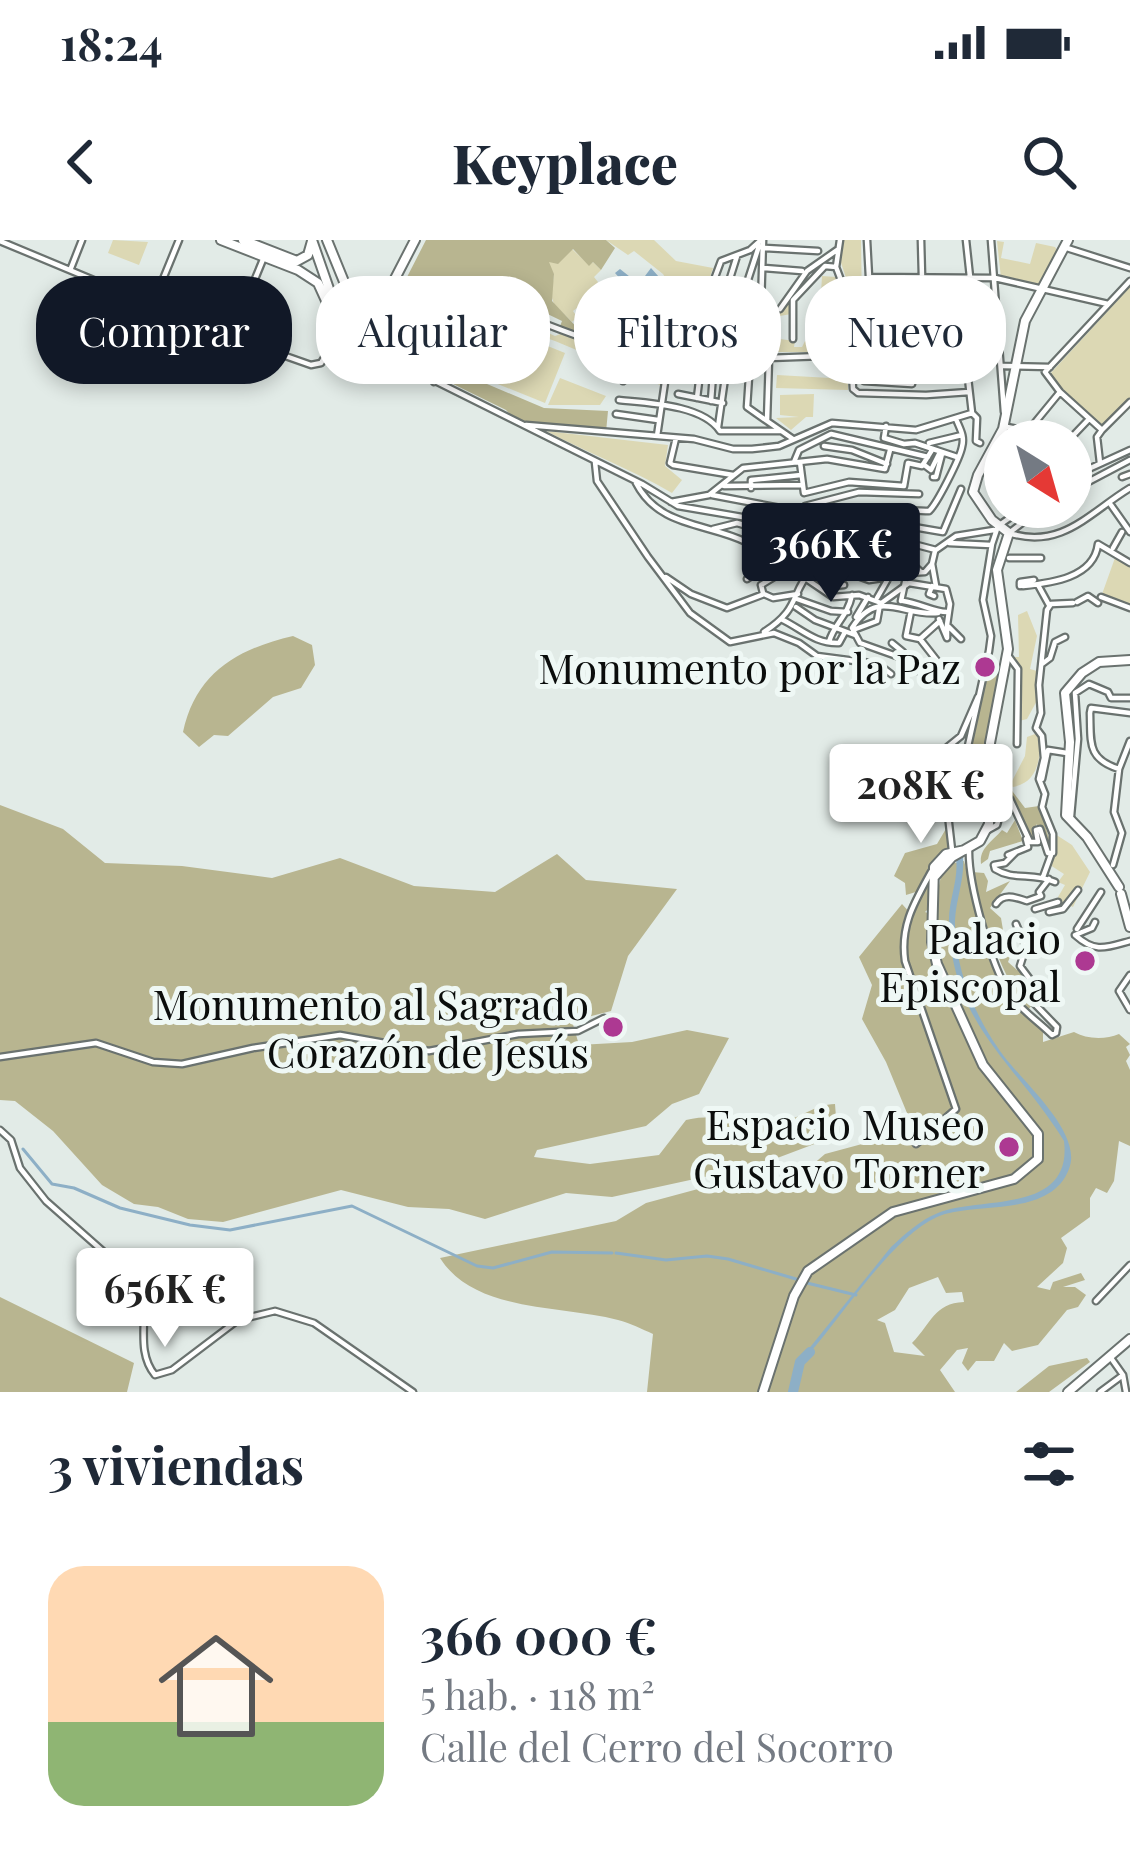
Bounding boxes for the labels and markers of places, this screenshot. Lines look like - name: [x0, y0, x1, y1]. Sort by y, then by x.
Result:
- pin: 366K €: [733, 503, 929, 605]
- place label: Monumento por la Paz: [538, 639, 961, 695]
- marker: Monumento por la Paz: [972, 654, 998, 680]
- pin: 208K €: [823, 744, 1019, 846]
- place label: Palacio Episcopal: [879, 909, 1061, 1013]
- marker: Palacio Episcopal: [1072, 948, 1098, 974]
- place label: Monumento al Sagrado Corazón de Jesús: [153, 975, 589, 1079]
- marker: Monumento al Sagrado Corazón de Jesús: [600, 1014, 626, 1040]
- place label: Espacio Museo Gustavo Torner: [693, 1095, 985, 1199]
- marker: Espacio Museo Gustavo Torner: [996, 1134, 1022, 1160]
- pin: 656K €: [67, 1248, 263, 1350]

